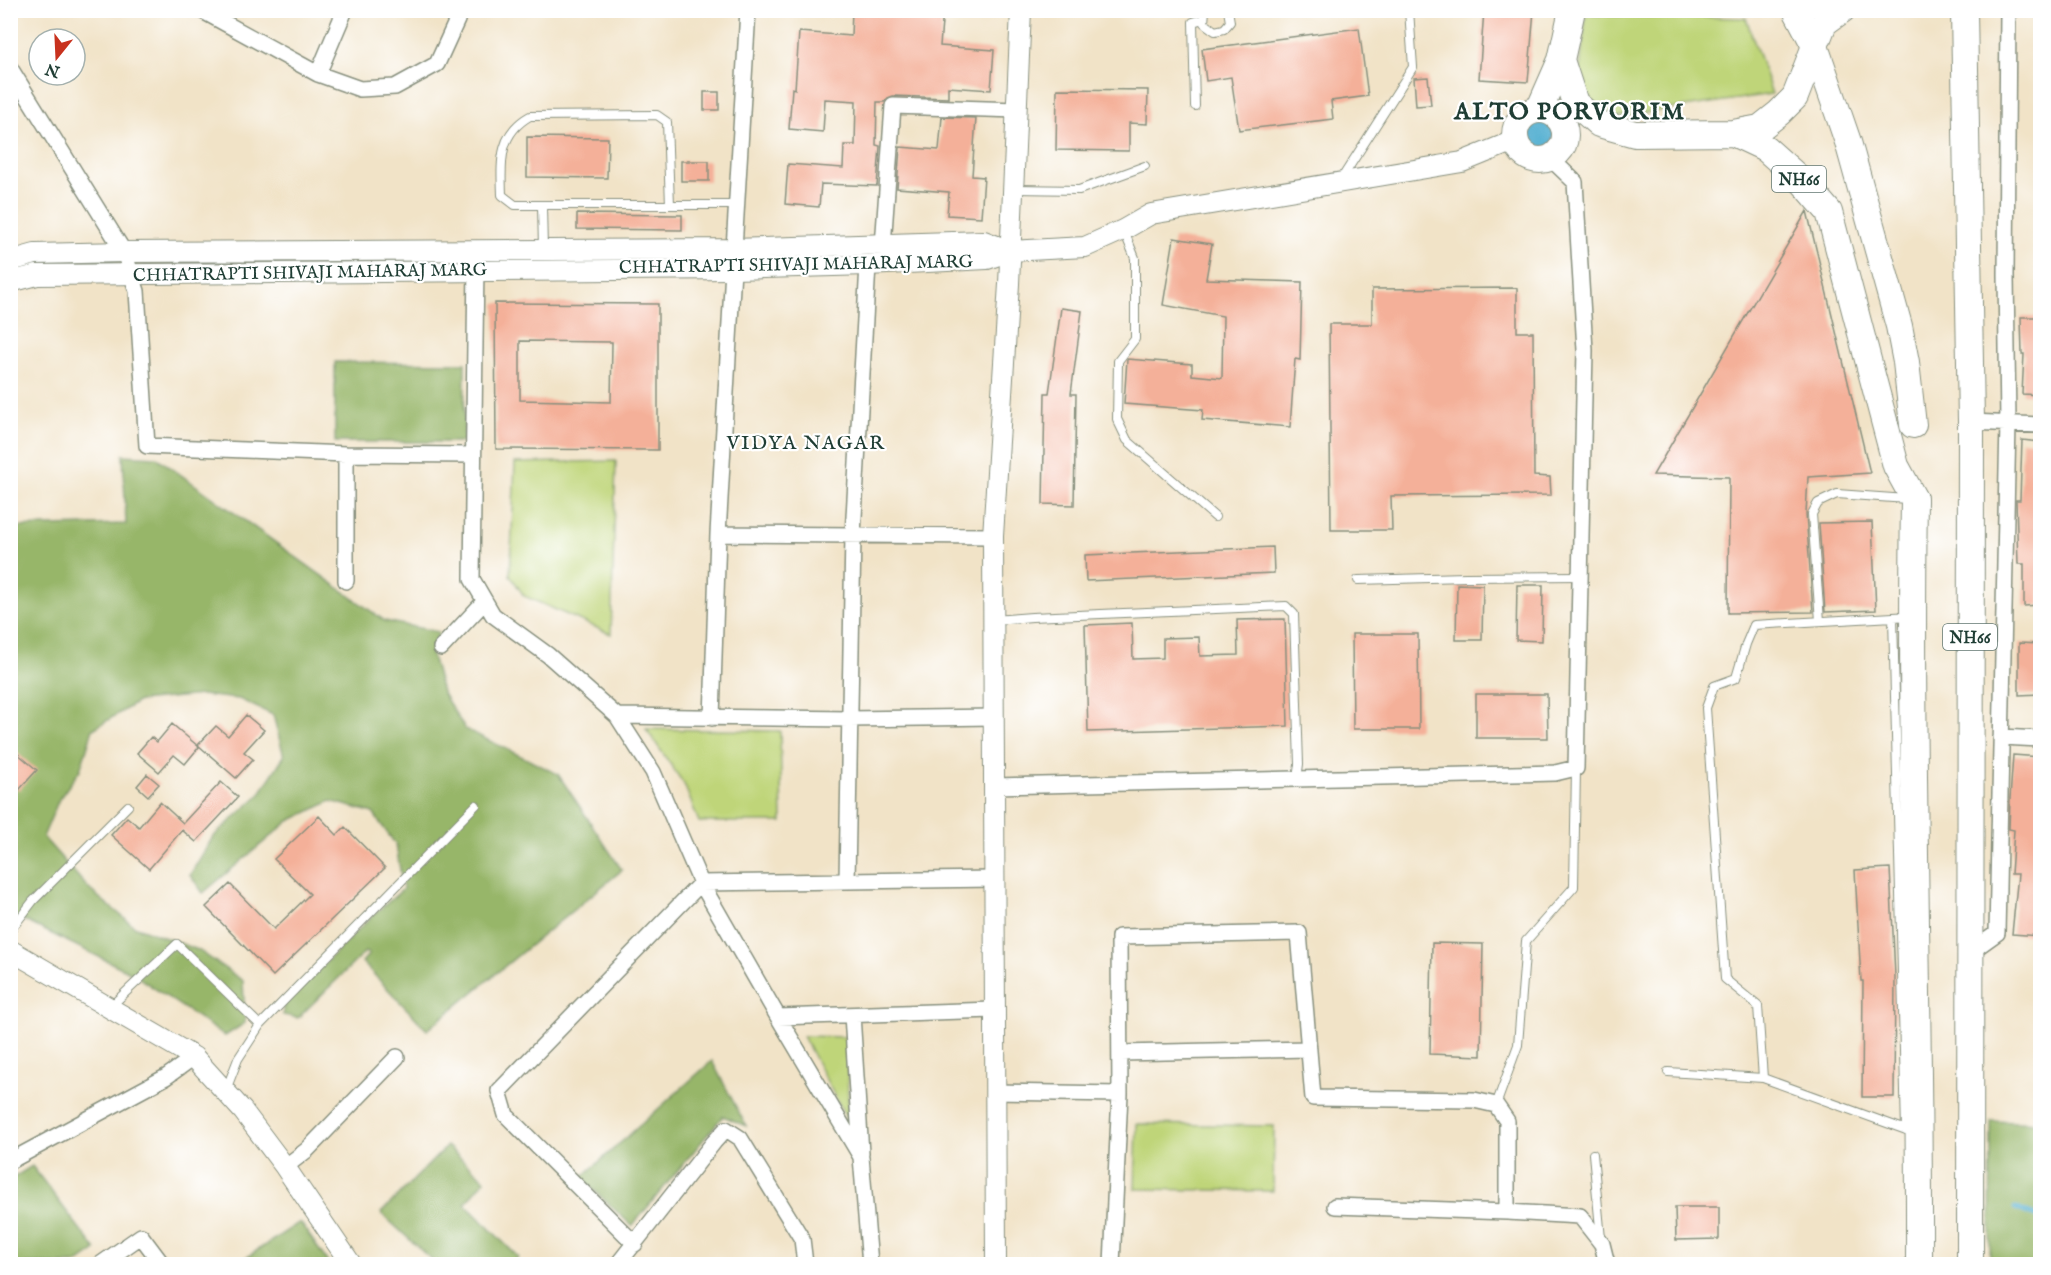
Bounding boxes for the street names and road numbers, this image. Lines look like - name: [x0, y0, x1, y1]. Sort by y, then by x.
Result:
- road number: NH66: [1772, 166, 1826, 192]
- street label: CHHATRAPTI SHIVAJI MAHARAJ MARG: [619, 251, 974, 280]
- street label: CHHATRAPTI SHIVAJI MAHARAJ MARG: [133, 259, 488, 288]
- road number: NH66: [1943, 624, 1997, 650]

